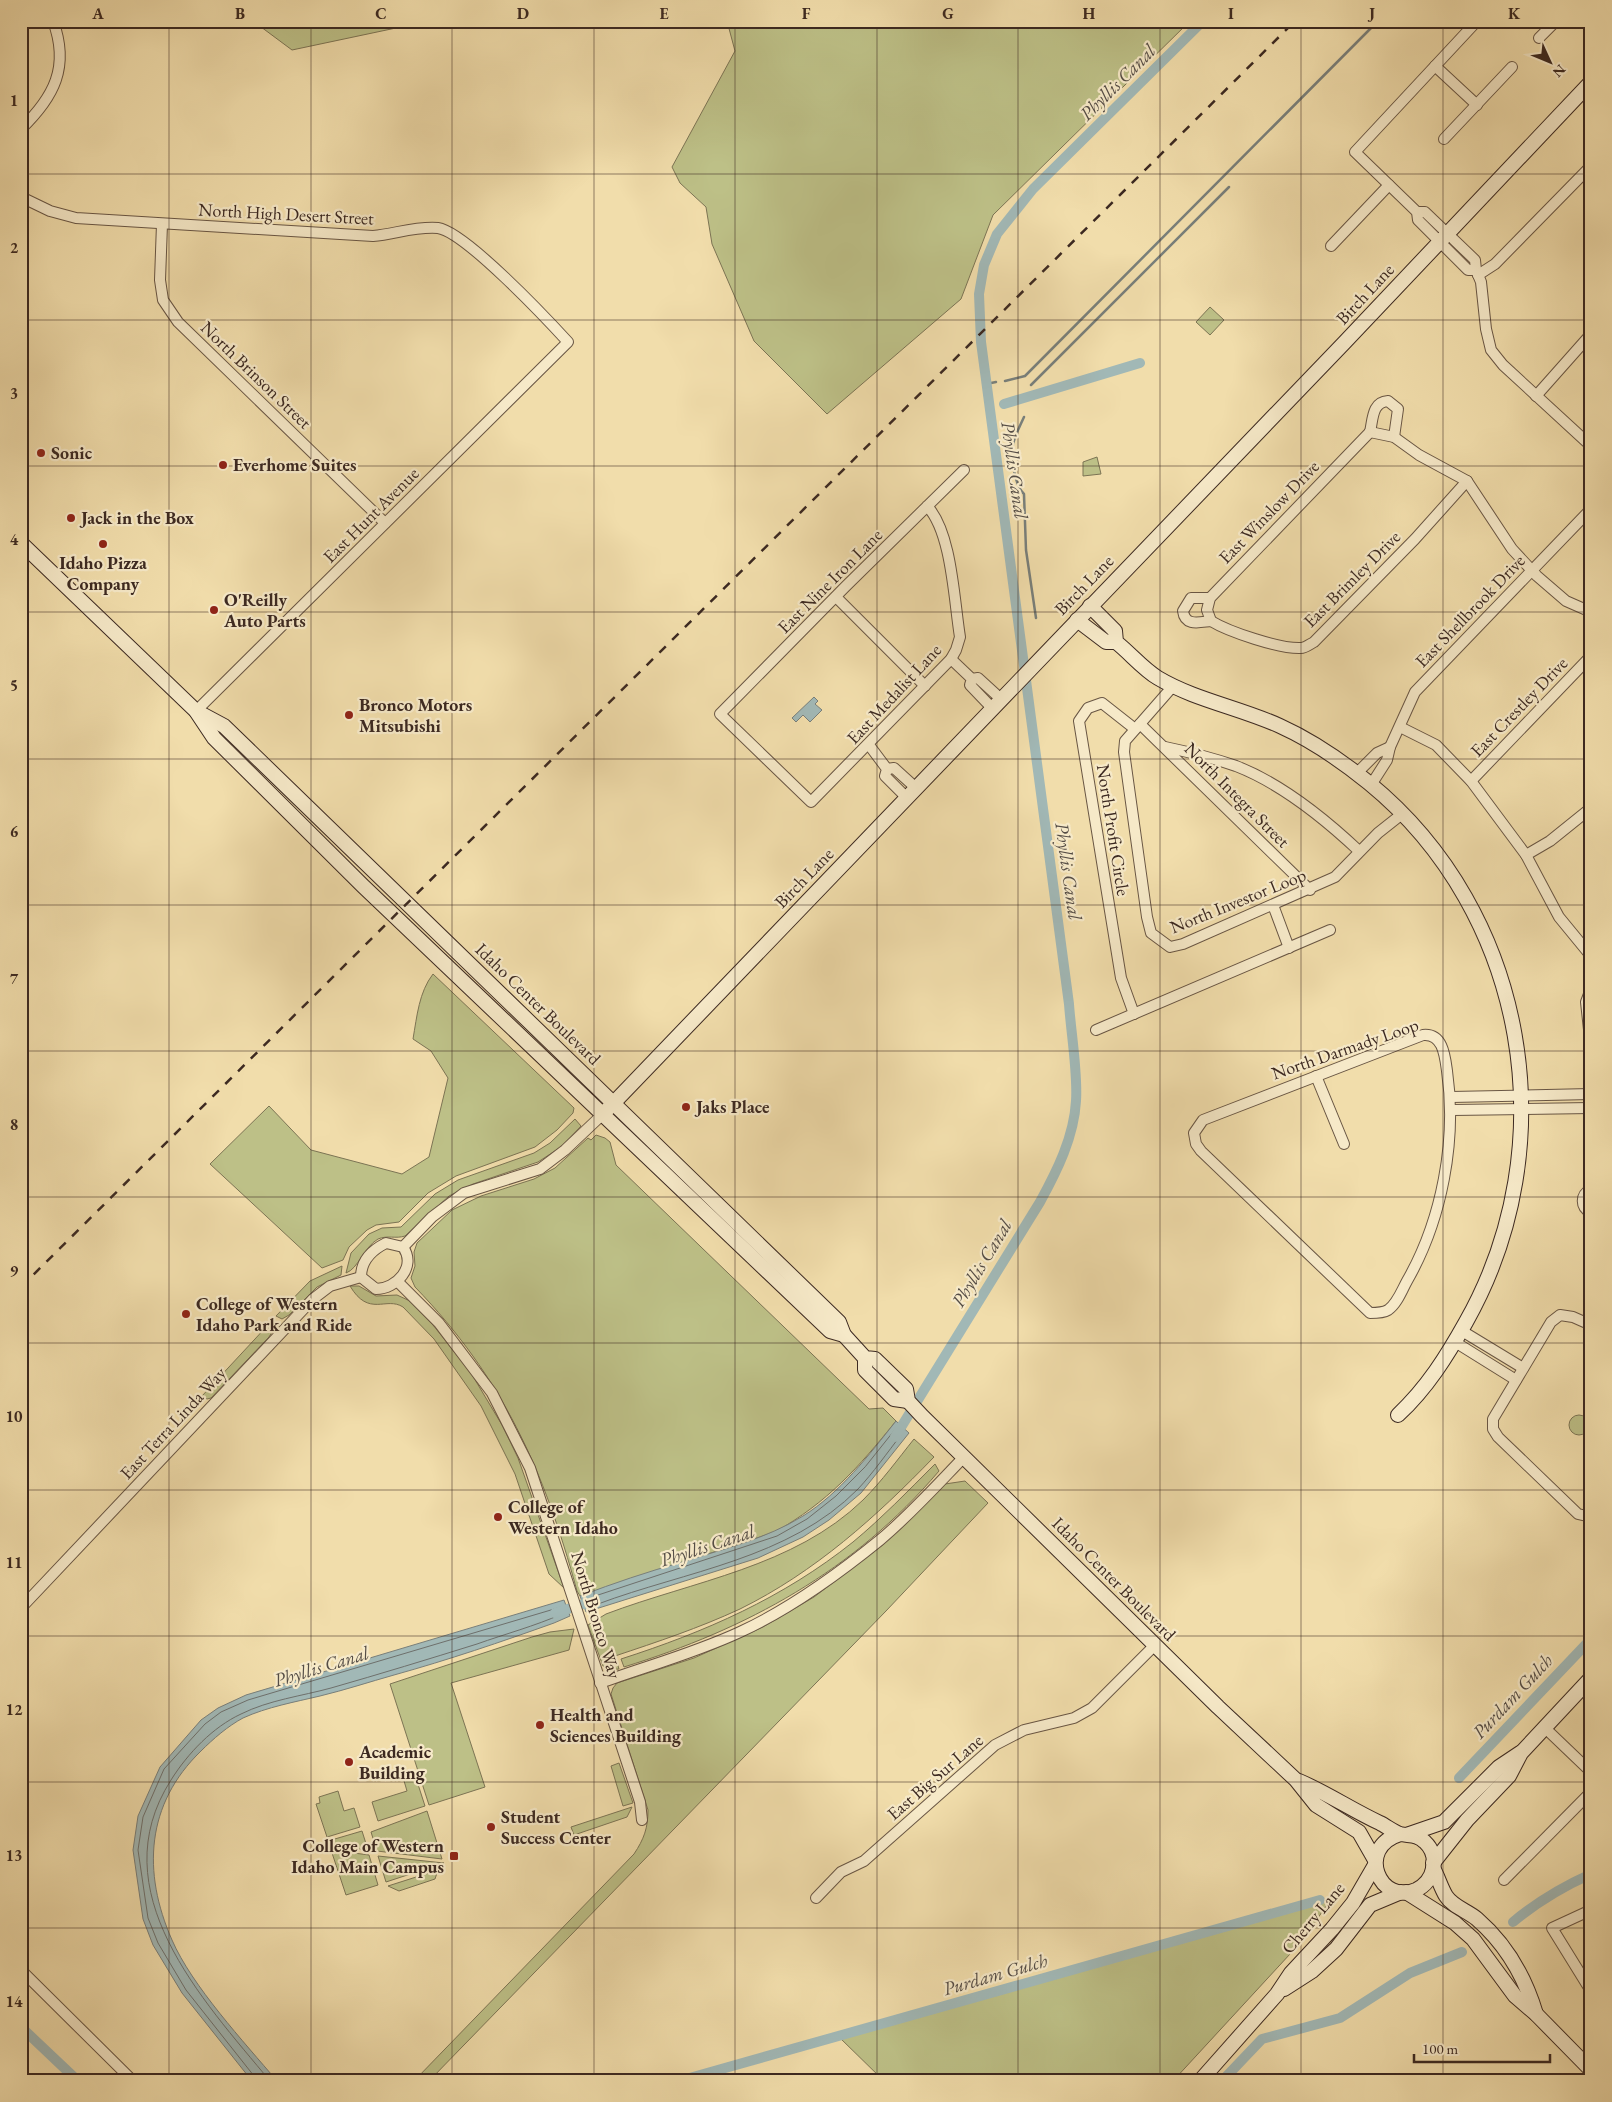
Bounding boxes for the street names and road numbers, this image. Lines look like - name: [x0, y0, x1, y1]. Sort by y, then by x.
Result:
- street label: North High Desert Street: [198, 197, 375, 230]
- street label: Birch Lane: [1331, 258, 1399, 329]
- street label: North Brinson Street: [196, 316, 317, 434]
- street label: East Winslow Drive: [1213, 455, 1324, 568]
- street label: East Hunt Avenue: [318, 462, 423, 567]
- street label: East Nine Iron Lane: [772, 523, 887, 638]
- street label: East Brimley Drive: [1298, 525, 1405, 632]
- street label: East Shellbrook Drive: [1410, 549, 1530, 672]
- street label: Birch Lane: [1049, 550, 1118, 620]
- street label: East Medalist Lane: [841, 639, 946, 749]
- street label: East Crestley Drive: [1465, 652, 1572, 762]
- street label: North Integra Street: [1180, 737, 1295, 853]
- street label: North Profit Circle: [1092, 762, 1135, 897]
- street label: Birch Lane: [769, 843, 838, 913]
- street label: North Investor Loop: [1166, 863, 1309, 938]
- street label: Idaho Center Boulevard: [471, 938, 607, 1070]
- street label: North Darmady Loop: [1268, 1013, 1421, 1084]
- street label: East Terra Linda Way: [114, 1361, 231, 1484]
- street label: Idaho Center Boulevard: [1048, 1512, 1182, 1646]
- street label: North Bronco Way: [566, 1548, 627, 1681]
- street label: East Big Sur Lane: [882, 1729, 988, 1825]
- street label: Cherry Lane: [1276, 1877, 1349, 1958]

